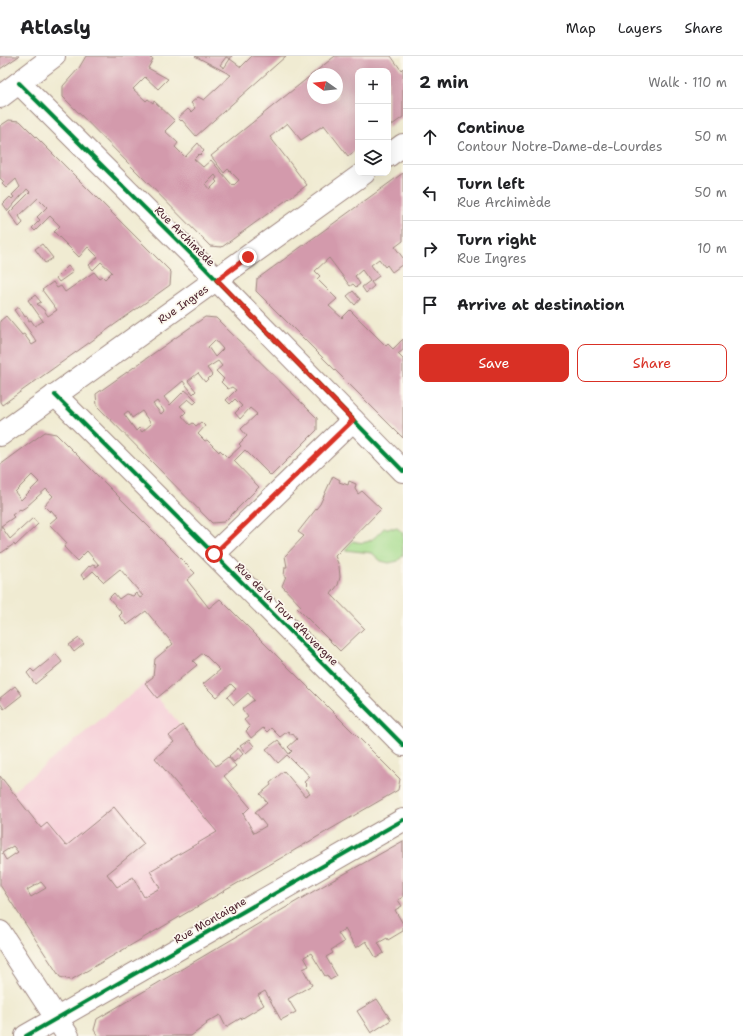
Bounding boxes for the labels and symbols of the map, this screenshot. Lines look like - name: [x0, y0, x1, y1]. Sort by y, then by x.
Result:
- north arrow: [307, 68, 343, 104]
- street label: Rue Archimède: [151, 203, 218, 270]
- route end: [239, 248, 257, 266]
- street label: Rue Ingres: [155, 281, 212, 327]
- route start: [205, 545, 223, 563]
- street label: Rue de la Tour d'Auvergne: [232, 559, 342, 669]
- street label: Rue Montaigne: [171, 894, 249, 947]

